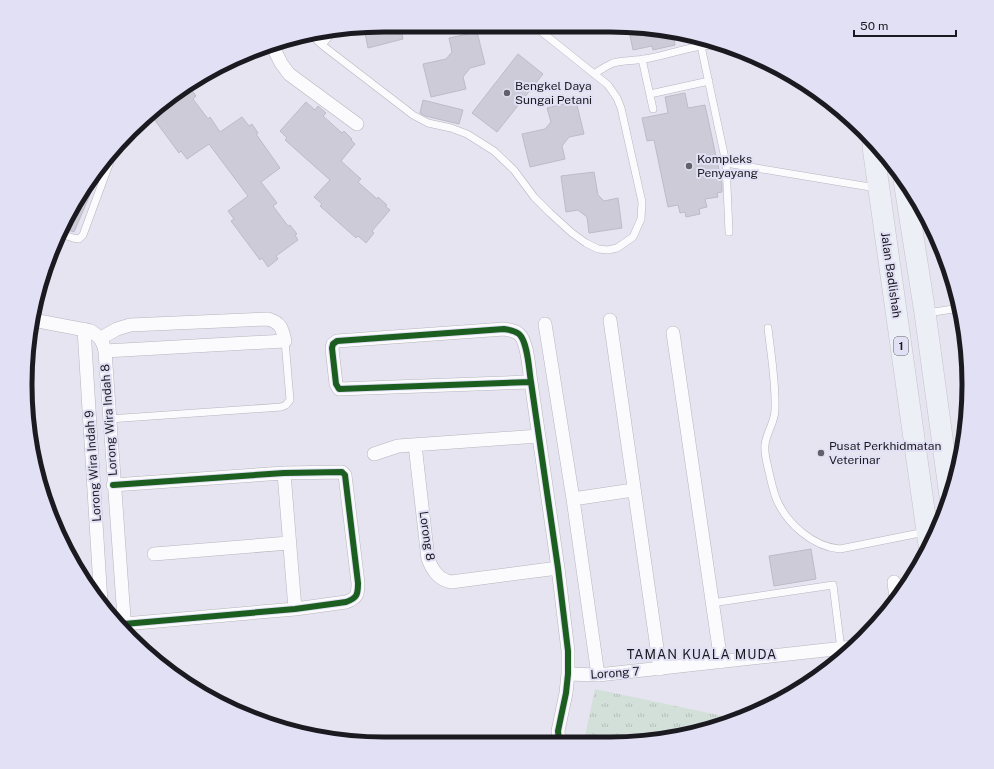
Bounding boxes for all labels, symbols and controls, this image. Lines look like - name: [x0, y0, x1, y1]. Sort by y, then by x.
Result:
- scale bar: [854, 12, 956, 38]
- text: 50 m: [860, 19, 888, 33]
- place label: Bengkel Daya Sungai Petani: [515, 79, 592, 107]
- marker: Bengkel Daya Sungai Petani: [502, 88, 512, 98]
- place label: Kompleks Penyayang: [697, 152, 758, 180]
- marker: Kompleks Penyayang: [684, 161, 694, 171]
- street label: Jalan Badlishah: [878, 231, 904, 319]
- road number: 1: [894, 337, 908, 355]
- street label: Lorong Wira Indah 8: [98, 363, 120, 476]
- street label: Lorong Wira Indah 9: [82, 410, 104, 522]
- place label: Pusat Perkhidmatan Veterinar: [829, 439, 942, 467]
- marker: Pusat Perkhidmatan Veterinar: [816, 448, 826, 458]
- street label: Lorong 8: [417, 510, 437, 562]
- district label: TAMAN KUALA MUDA: [627, 647, 777, 662]
- street label: Lorong 7: [590, 664, 640, 682]

